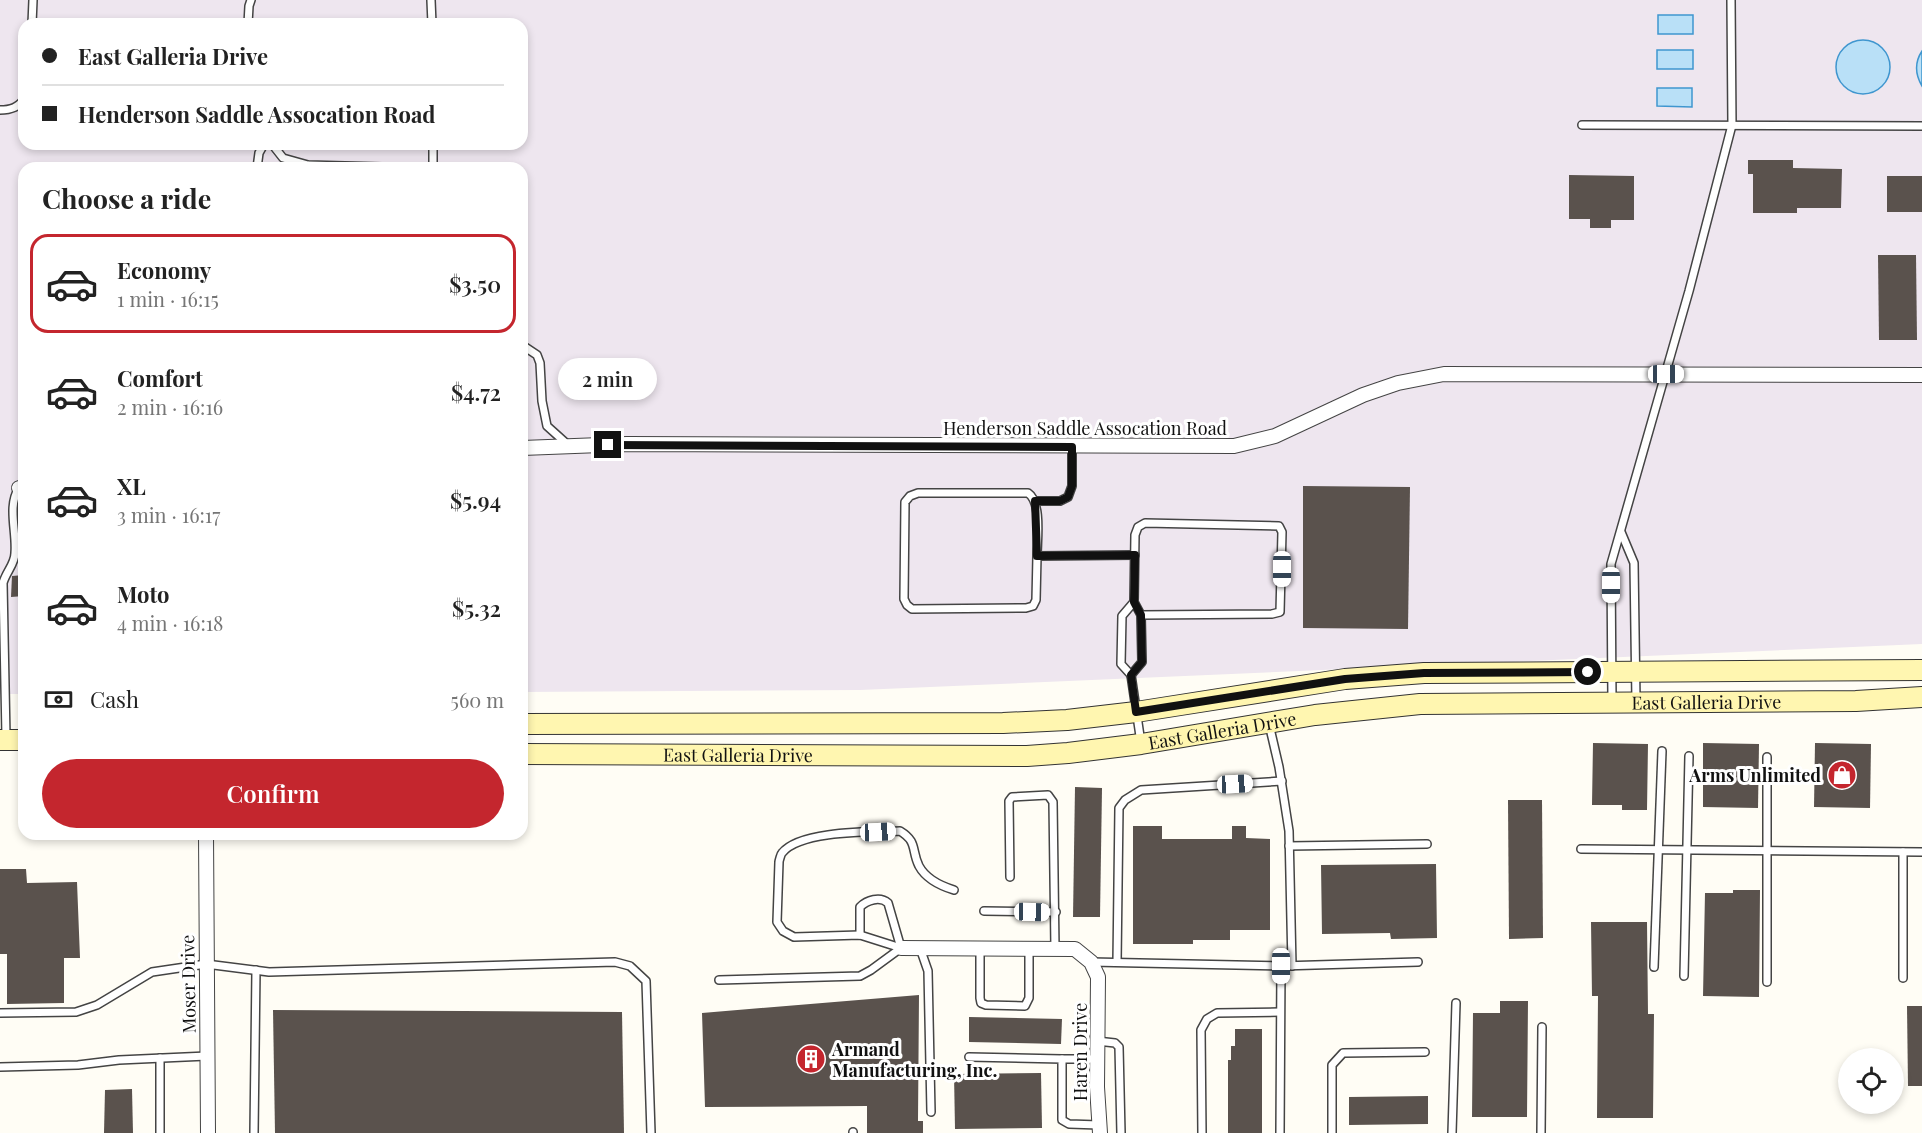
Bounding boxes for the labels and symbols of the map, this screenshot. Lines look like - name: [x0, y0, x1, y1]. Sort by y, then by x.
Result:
- callout: 2 min: [558, 358, 658, 400]
- car: [1648, 365, 1684, 383]
- street label: Henderson Saddle Assocation Road: [943, 416, 1228, 440]
- route end: [594, 431, 621, 458]
- car: [1273, 551, 1291, 587]
- car: [1602, 567, 1620, 603]
- route start: [1574, 658, 1601, 685]
- street label: East Galleria Drive: [1631, 690, 1781, 715]
- street label: East Galleria Drive: [1146, 706, 1298, 755]
- street label: East Galleria Drive: [663, 743, 813, 767]
- shop icon: Arms Unlimited: [1826, 759, 1858, 791]
- place label: Arms Unlimited: [1688, 763, 1821, 787]
- car: [1217, 774, 1253, 794]
- car: [860, 822, 896, 842]
- car: [1014, 903, 1050, 921]
- street label: Moser Drive: [175, 935, 201, 1033]
- car: [1272, 948, 1290, 984]
- street label: Haren Drive: [1068, 1003, 1092, 1101]
- place label: Armand Manufacturing, Inc.: [831, 1037, 997, 1082]
- building icon: Armand Manufacturing, Inc.: [795, 1043, 827, 1075]

